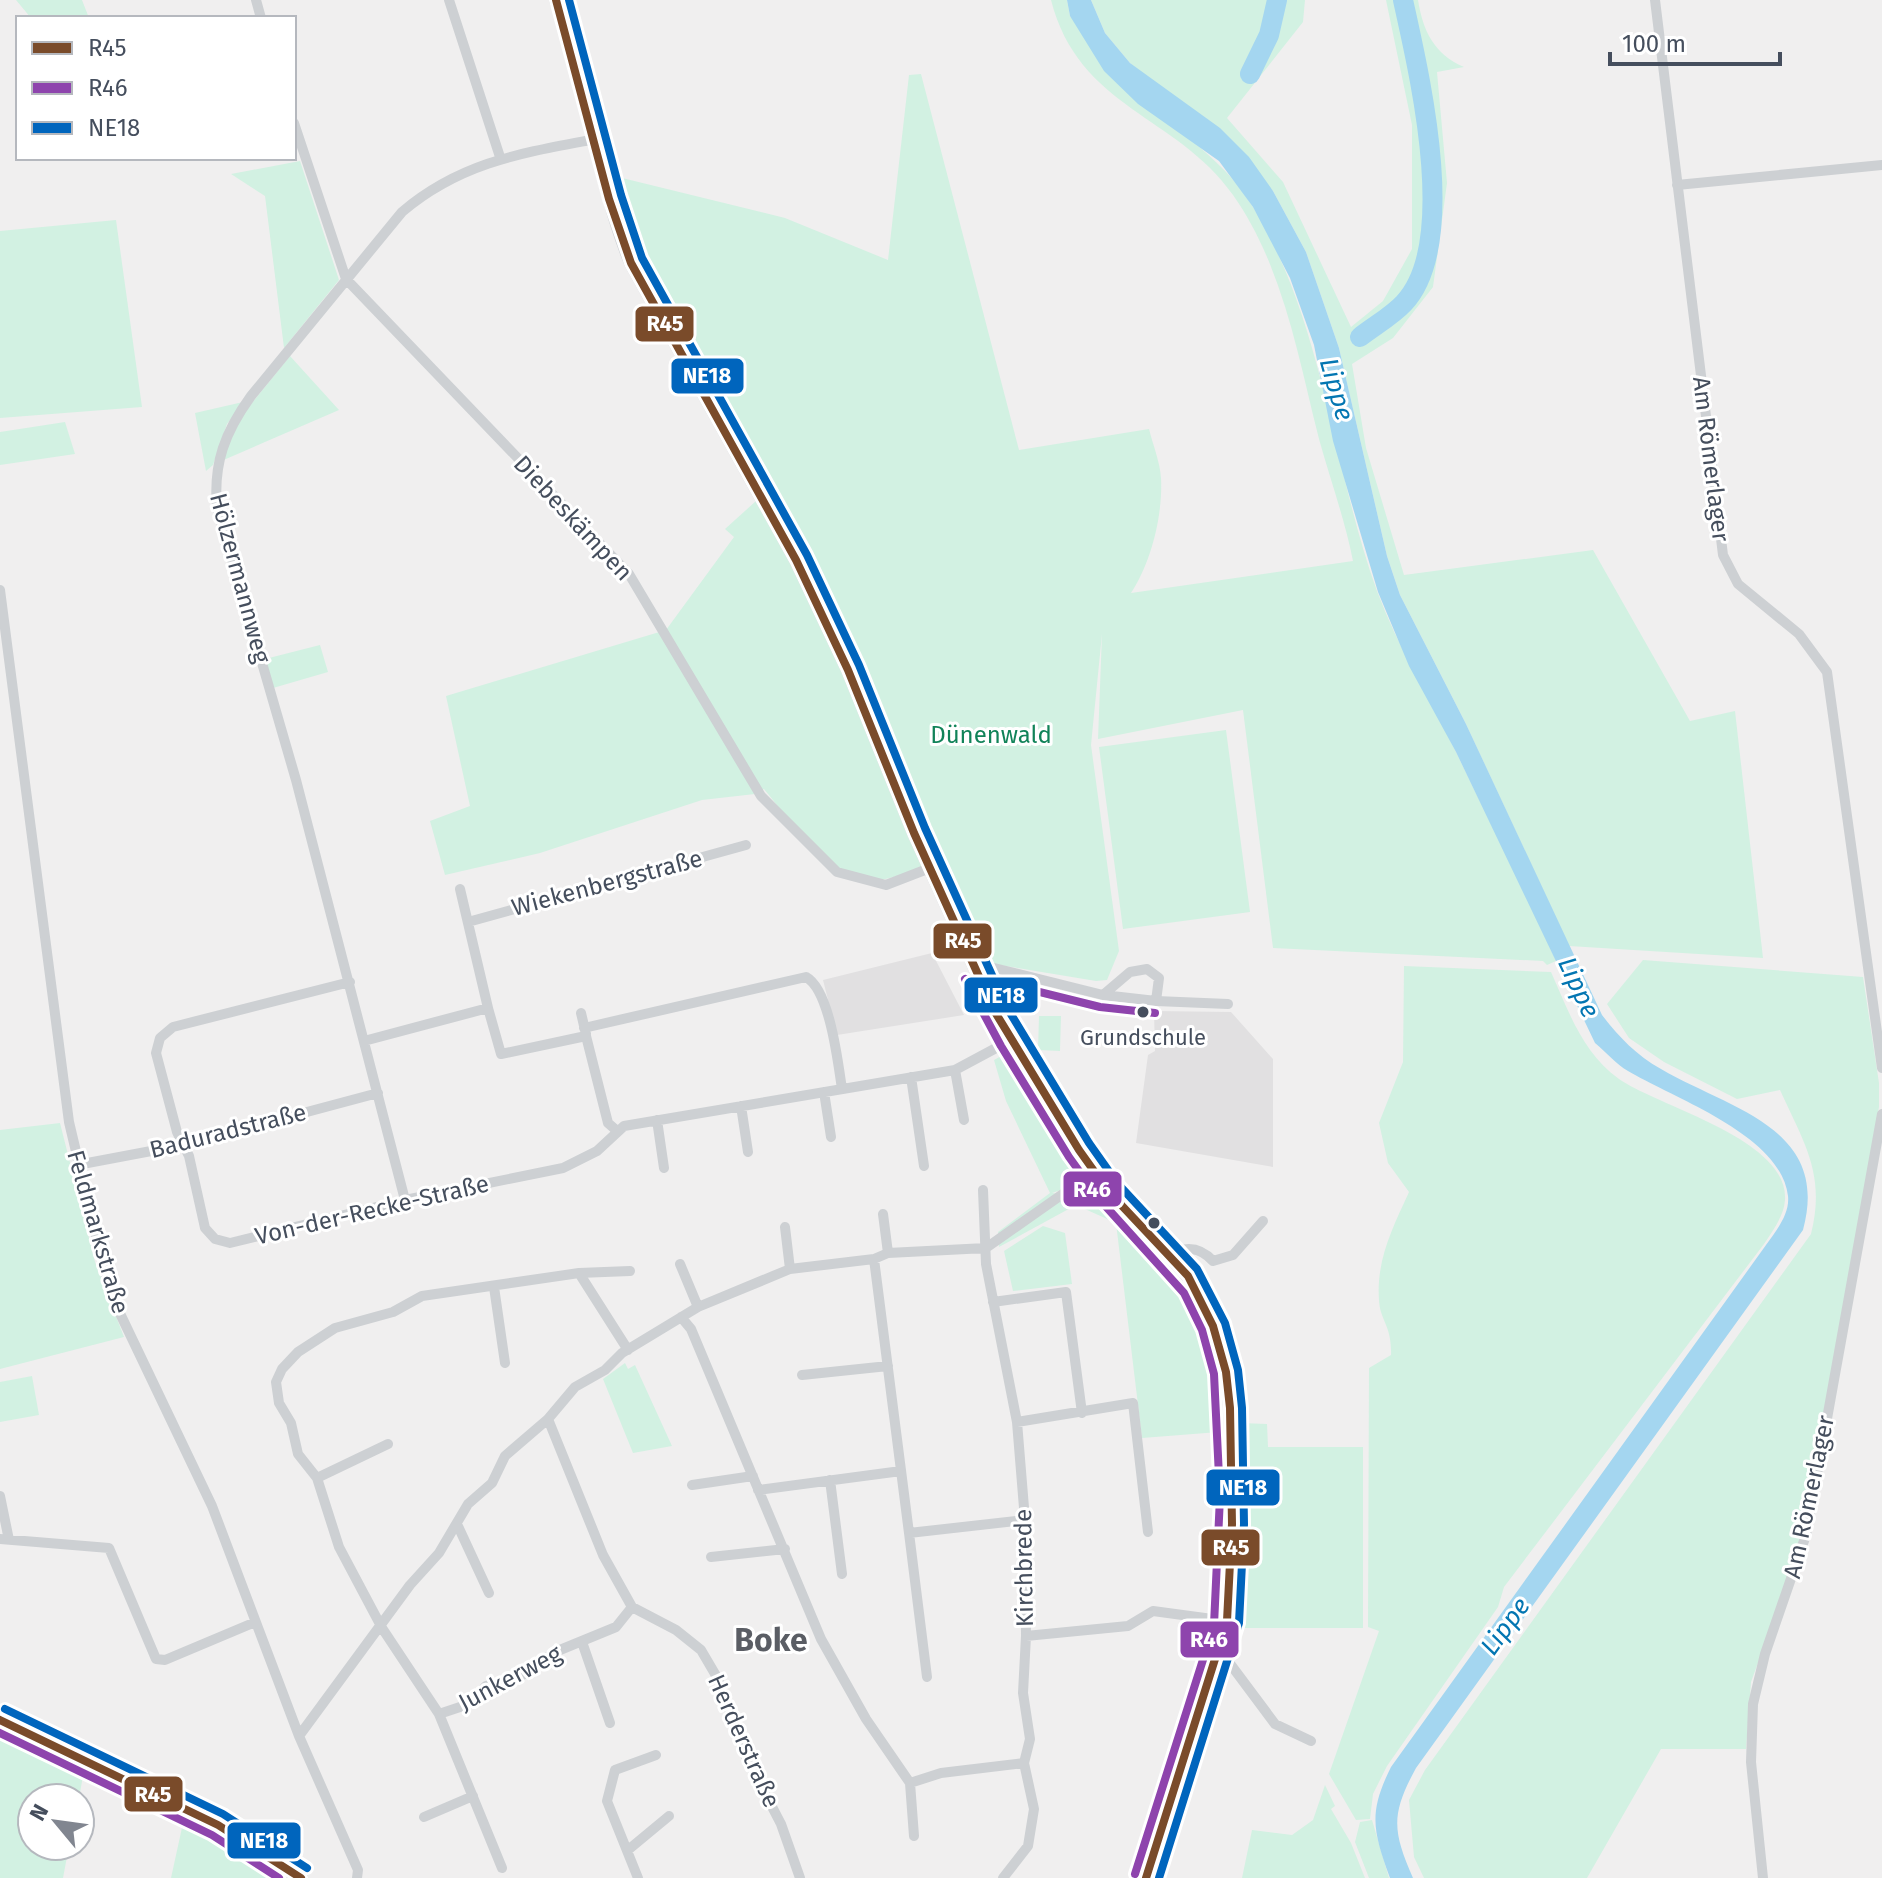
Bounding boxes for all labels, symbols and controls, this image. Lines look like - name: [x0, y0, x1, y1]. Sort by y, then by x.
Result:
- legend: [16, 16, 296, 160]
- scale bar: [1610, 16, 1780, 66]
- text: 100 m: [1622, 30, 1686, 58]
- text: R45: [88, 34, 127, 62]
- text: R46: [88, 74, 128, 102]
- text: NE18: [88, 114, 140, 142]
- line badge: R45: [634, 305, 695, 343]
- text: R45: [646, 310, 684, 337]
- water label: Lippe: [1313, 354, 1360, 424]
- line badge: NE18: [670, 357, 745, 395]
- text: NE18: [683, 362, 731, 389]
- street label: Am Römerlager: [1687, 375, 1735, 544]
- street label: Diebeskämpen: [508, 450, 638, 586]
- street label: Hölzermannweg: [204, 490, 276, 667]
- park label: Dünenwald: [930, 721, 1052, 749]
- street label: Wiekenbergstraße: [509, 844, 705, 922]
- line badge: R45: [932, 922, 993, 960]
- text: R45: [944, 927, 982, 954]
- water label: Lippe: [1551, 952, 1606, 1023]
- line badge: NE18: [963, 976, 1039, 1014]
- text: NE18: [977, 982, 1025, 1009]
- marker: Grundschule: [1135, 1004, 1151, 1020]
- place label: Grundschule: [1080, 1024, 1206, 1051]
- street label: Baduradstraße: [147, 1098, 309, 1164]
- street label: Feldmarkstraße: [61, 1147, 135, 1317]
- street label: Von-der-Recke-Straße: [252, 1169, 492, 1251]
- line badge: R46: [1062, 1170, 1123, 1208]
- text: R46: [1073, 1176, 1111, 1203]
- unlabelled marker: [1146, 1215, 1162, 1231]
- street label: Am Römerlager: [1778, 1412, 1840, 1581]
- line badge: NE18: [1205, 1468, 1281, 1507]
- text: NE18: [1219, 1474, 1267, 1501]
- street label: Kirchbrede: [1009, 1509, 1039, 1627]
- line badge: R45: [1200, 1528, 1261, 1567]
- text: R45: [1212, 1534, 1250, 1561]
- water label: Lippe: [1474, 1591, 1537, 1661]
- line badge: R46: [1179, 1620, 1240, 1659]
- district label: Boke: [734, 1621, 808, 1659]
- text: R46: [1190, 1626, 1228, 1653]
- street label: Junkerweg: [454, 1639, 567, 1717]
- street label: Herderstraße: [702, 1670, 786, 1812]
- line badge: R45: [123, 1775, 184, 1813]
- text: R45: [134, 1781, 172, 1808]
- north arrow: [16, 1782, 96, 1862]
- text: N: [24, 1800, 54, 1825]
- line badge: NE18: [226, 1821, 302, 1860]
- text: NE18: [240, 1827, 288, 1854]

